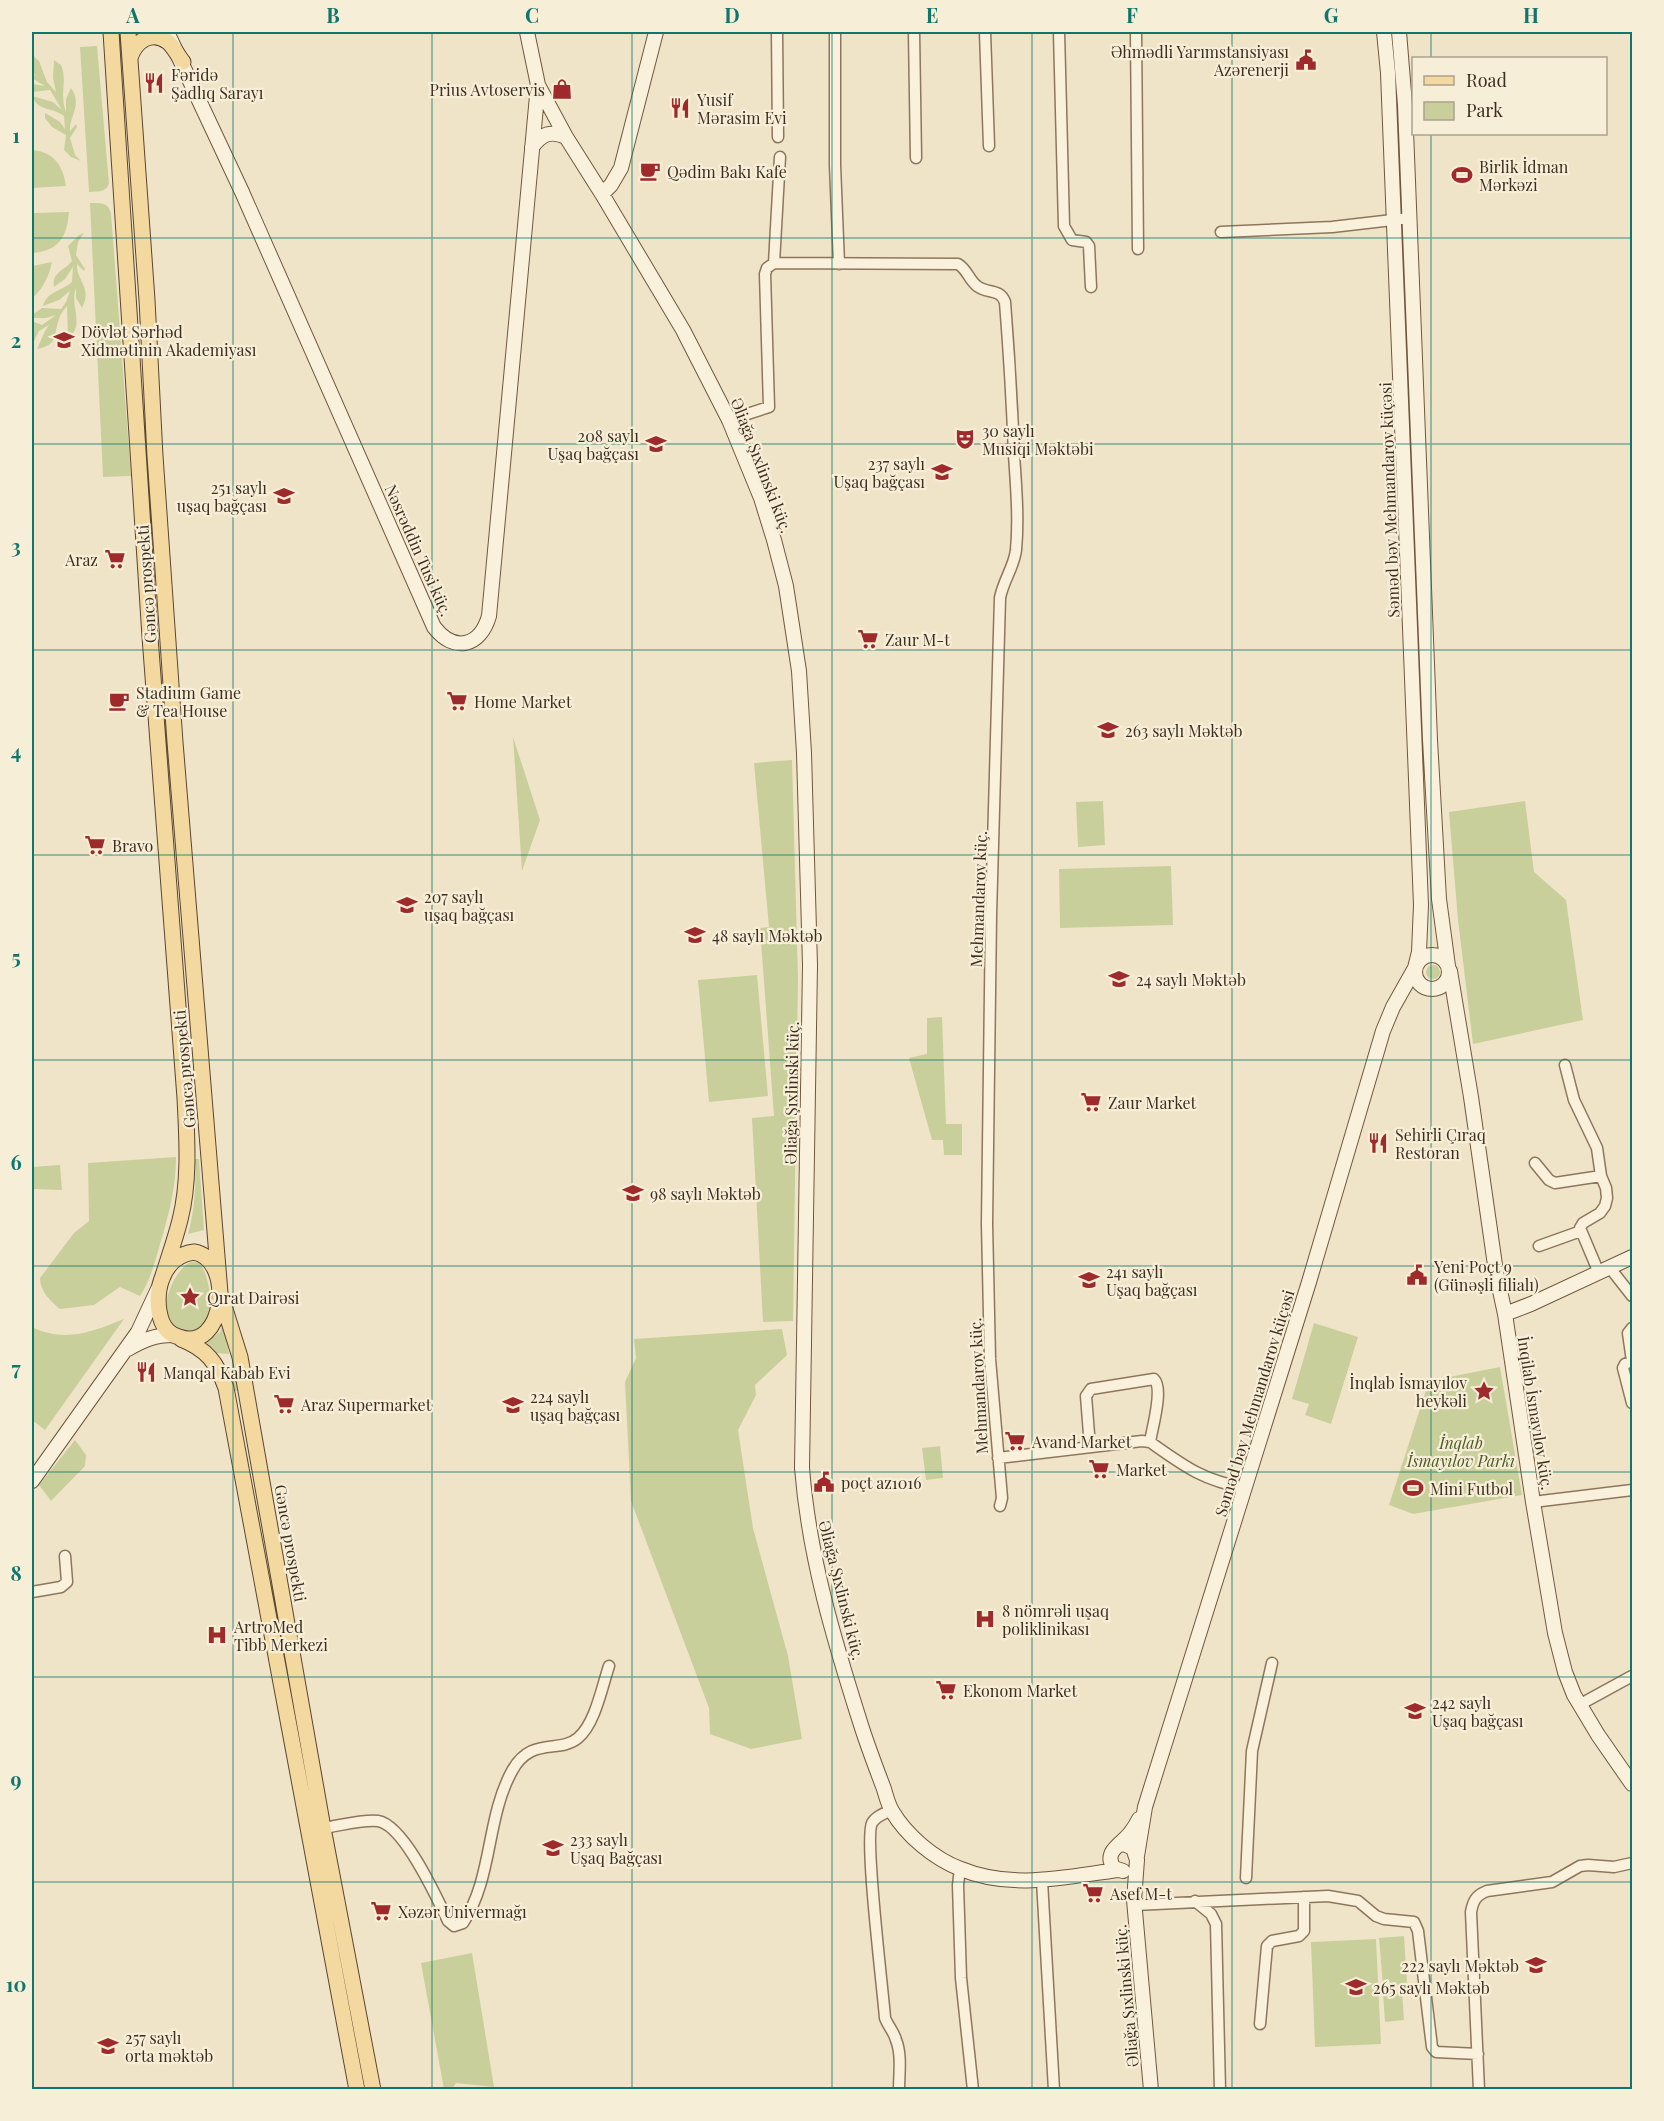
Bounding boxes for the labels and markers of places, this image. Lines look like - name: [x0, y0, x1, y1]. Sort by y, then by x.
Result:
- place label: Əhmədli Yarımstansiyası Azərenerji: [1111, 41, 1289, 80]
- public building icon: Əhmədli Yarımstansiyası Azərenerji: [1294, 48, 1318, 72]
- place label: Fəridə Şadlıq Sarayı: [171, 64, 264, 103]
- restaurant icon: Fəridə Şadlıq Sarayı: [142, 71, 166, 95]
- shop icon: Prius Avtoservis: [550, 77, 574, 101]
- place label: Prius Avtoservis: [430, 79, 545, 100]
- place label: Yusif Mərasim Evi: [696, 89, 787, 128]
- restaurant icon: Yusif Mərasim Evi: [668, 96, 692, 120]
- place label: Birlik İdman Mərkəzi: [1479, 156, 1569, 195]
- cafe icon: Qədim Bakı Kafe: [638, 159, 662, 183]
- place label: Qədim Bakı Kafe: [667, 161, 787, 182]
- sports icon: Birlik İdman Mərkəzi: [1450, 163, 1474, 187]
- place label: Dövlət Sərhəd Xidmətinin Akademiyası: [81, 321, 257, 360]
- school or university icon: Dövlət Sərhəd Xidmətinin Akademiyası: [52, 328, 76, 352]
- place label: 30 saylı Musiqi Məktəbi: [982, 420, 1094, 459]
- place label: 208 saylı Uşaq bağçası: [548, 425, 639, 464]
- theatre icon: 30 saylı Musiqi Məktəbi: [953, 427, 977, 451]
- school or university icon: 208 saylı Uşaq bağçası: [644, 432, 668, 456]
- place label: 237 saylı Uşaq bağçası: [834, 453, 925, 492]
- school or university icon: 237 saylı Uşaq bağçası: [930, 460, 954, 484]
- place label: 251 saylı uşaq bağçası: [177, 477, 267, 516]
- school or university icon: 251 saylı uşaq bağçası: [272, 484, 296, 508]
- supermarket icon: Araz: [103, 547, 127, 571]
- place label: Araz: [64, 549, 98, 570]
- supermarket icon: Zaur M-t: [856, 627, 880, 651]
- place label: Zaur M-t: [885, 629, 950, 650]
- place label: Stadium Game & Tea House: [136, 682, 241, 721]
- cafe icon: Stadium Game & Tea House: [107, 689, 131, 713]
- supermarket icon: Home Market: [445, 689, 469, 713]
- place label: Home Market: [474, 691, 572, 712]
- school or university icon: 263 saylı Məktəb: [1096, 718, 1120, 742]
- place label: 263 saylı Məktəb: [1125, 720, 1243, 741]
- supermarket icon: Bravo: [83, 833, 107, 857]
- place label: Bravo: [112, 835, 154, 856]
- place label: 207 saylı uşaq bağçası: [424, 886, 515, 925]
- school or university icon: 207 saylı uşaq bağçası: [395, 893, 419, 917]
- school or university icon: 48 saylı Məktəb: [683, 923, 707, 947]
- place label: 48 saylı Məktəb: [712, 925, 823, 946]
- school or university icon: 24 saylı Məktəb: [1107, 967, 1131, 991]
- place label: 24 saylı Məktəb: [1136, 969, 1246, 990]
- supermarket icon: Zaur Market: [1079, 1090, 1103, 1114]
- place label: Zaur Market: [1108, 1092, 1197, 1113]
- place label: Sehirli Çıraq Restoran: [1395, 1124, 1486, 1163]
- restaurant icon: Sehirli Çıraq Restoran: [1366, 1131, 1390, 1155]
- school or university icon: 98 saylı Məktəb: [621, 1181, 645, 1205]
- place label: 98 saylı Məktəb: [650, 1183, 761, 1204]
- place label: Yeni Poçt 9 (Günəşli filialı): [1433, 1256, 1539, 1295]
- place label: 241 saylı Uşaq bağçası: [1106, 1261, 1198, 1300]
- public building icon: Yeni Poçt 9 (Günəşli filialı): [1405, 1263, 1429, 1287]
- school or university icon: 241 saylı Uşaq bağçası: [1077, 1268, 1101, 1292]
- place icon: Qırat Dairəsi: [178, 1285, 202, 1309]
- place label: Qırat Dairəsi: [207, 1287, 300, 1308]
- restaurant icon: Manqal Kabab Evi: [134, 1360, 158, 1384]
- place label: Manqal Kabab Evi: [163, 1362, 291, 1383]
- place label: İnqlab İsmayılov heykəli: [1349, 1372, 1467, 1411]
- place icon: İnqlab İsmayılov heykəli: [1472, 1379, 1496, 1403]
- place label: 224 saylı uşaq bağçası: [530, 1386, 621, 1425]
- supermarket icon: Araz Supermarket: [272, 1392, 296, 1416]
- school or university icon: 224 saylı uşaq bağçası: [501, 1393, 525, 1417]
- place label: Araz Supermarket: [300, 1394, 432, 1415]
- supermarket icon: Avand Market: [1003, 1429, 1027, 1453]
- place label: Avand Market: [1031, 1431, 1132, 1452]
- supermarket icon: Market: [1087, 1457, 1111, 1481]
- place label: Market: [1116, 1459, 1167, 1480]
- public building icon: poçt az1016: [812, 1470, 836, 1494]
- place label: poçt az1016: [841, 1472, 922, 1493]
- sports icon: Mini Futbol: [1401, 1476, 1425, 1500]
- place label: Mini Futbol: [1430, 1478, 1514, 1499]
- place label: 8 nömrəli uşaq poliklinikası: [1002, 1600, 1109, 1639]
- hospital icon: 8 nömrəli uşaq poliklinikası: [973, 1607, 997, 1631]
- place label: ArtroMed Tibb Merkezi: [233, 1616, 328, 1655]
- hospital icon: ArtroMed Tibb Merkezi: [205, 1623, 229, 1647]
- supermarket icon: Ekonom Market: [934, 1678, 958, 1702]
- place label: Ekonom Market: [963, 1680, 1077, 1701]
- place label: 242 saylı Uşaq bağçası: [1432, 1692, 1524, 1731]
- school or university icon: 242 saylı Uşaq bağçası: [1403, 1699, 1427, 1723]
- place label: 233 saylı Uşaq Bağçası: [570, 1829, 663, 1868]
- school or university icon: 233 saylı Uşaq Bağçası: [541, 1836, 565, 1860]
- supermarket icon: Asef M-t: [1081, 1881, 1105, 1905]
- place label: Asef M-t: [1109, 1883, 1172, 1904]
- supermarket icon: Xəzər Univermağı: [369, 1899, 393, 1923]
- place label: Xəzər Univermağı: [398, 1901, 527, 1922]
- school or university icon: 222 saylı Məktəb: [1524, 1953, 1548, 1977]
- place label: 222 saylı Məktəb: [1402, 1955, 1519, 1976]
- school or university icon: 265 saylı Məktəb: [1344, 1975, 1368, 1999]
- place label: 265 saylı Məktəb: [1373, 1977, 1490, 1998]
- place label: 257 saylı orta məktəb: [125, 2027, 213, 2066]
- school or university icon: 257 saylı orta məktəb: [96, 2034, 120, 2058]

